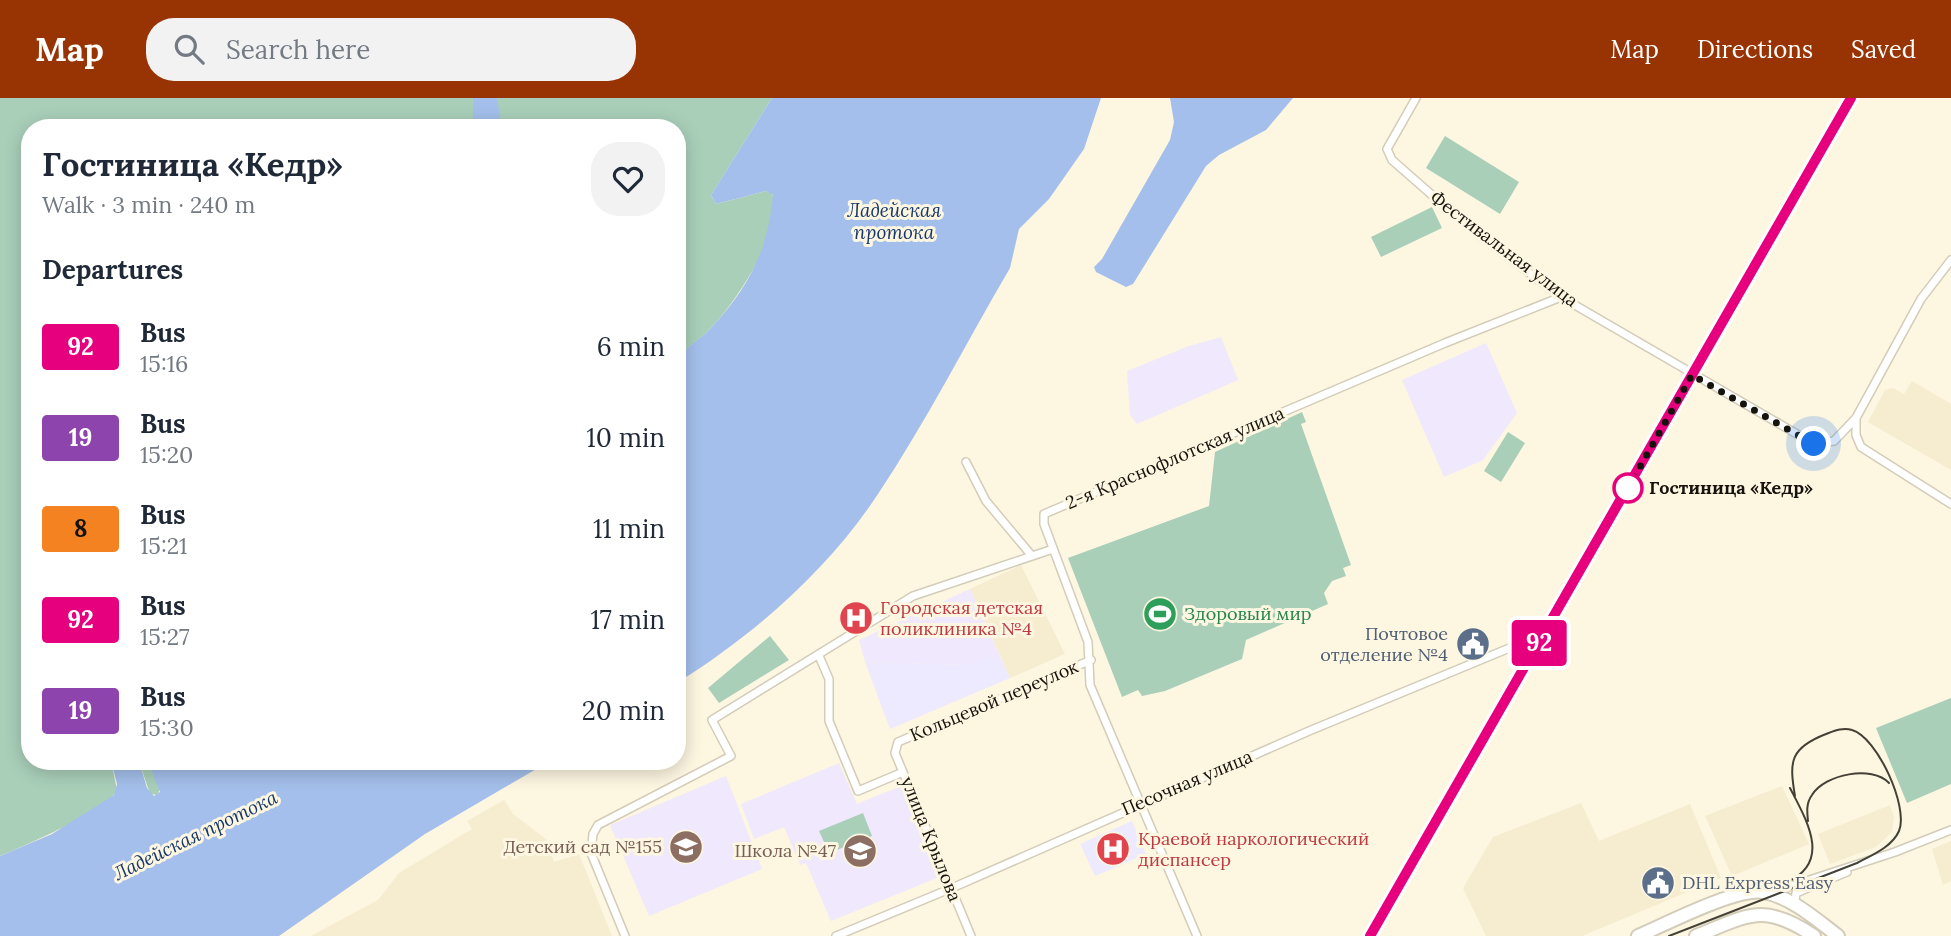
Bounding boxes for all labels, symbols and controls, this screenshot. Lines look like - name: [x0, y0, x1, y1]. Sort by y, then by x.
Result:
- search box: [146, 18, 636, 81]
- text: Map: [35, 28, 104, 70]
- icon: search: [170, 30, 208, 68]
- text: Search here: [226, 33, 370, 66]
- text: Map: [1610, 34, 1659, 65]
- text: Directions: [1697, 34, 1813, 65]
- text: Saved: [1851, 34, 1916, 65]
- button: heart: [591, 142, 665, 216]
- text: Гостиница «Кедр»: [42, 143, 343, 185]
- street label: Фестивальная улица: [1426, 185, 1583, 312]
- text: Walk · 3 min · 240 m: [42, 190, 255, 219]
- water label: Ладейская протока: [847, 198, 941, 244]
- text: Departures: [42, 253, 183, 286]
- text: Bus: [140, 316, 186, 349]
- text: 6 min: [597, 330, 665, 363]
- text: 92: [67, 331, 94, 362]
- text: 15:16: [140, 349, 188, 378]
- street label: 2-я Краснофлотская улица: [1062, 401, 1288, 514]
- text: Bus: [140, 407, 186, 440]
- text: 10 min: [586, 421, 665, 454]
- text: 19: [69, 422, 92, 453]
- your location: [1796, 426, 1831, 461]
- text: 15:20: [140, 440, 193, 469]
- marker: Гостиница «Кедр»: [1613, 473, 1643, 503]
- place label: Гостиница «Кедр»: [1649, 476, 1813, 499]
- text: Bus: [140, 498, 186, 531]
- text: 11 min: [593, 512, 665, 545]
- text: 8: [74, 513, 87, 544]
- text: 15:21: [140, 531, 187, 560]
- text: Bus: [140, 589, 186, 622]
- sports icon: Здоровый мир: [1141, 595, 1179, 633]
- place label: Городская детская поликлиника №4: [880, 596, 1043, 640]
- hospital icon: Городская детская поликлиника №4: [837, 599, 875, 637]
- place label: Здоровый мир: [1184, 602, 1312, 625]
- text: 17 min: [590, 603, 665, 636]
- text: 92: [67, 604, 94, 635]
- line badge: 92: [1508, 620, 1570, 666]
- text: 15:27: [140, 622, 190, 651]
- place label: Почтовое отделение №4: [1320, 622, 1448, 666]
- public building icon: Почтовое отделение №4: [1454, 625, 1492, 663]
- text: 92: [1526, 627, 1552, 658]
- street label: Кольцевой переулок: [906, 655, 1082, 746]
- text: Bus: [140, 680, 186, 713]
- text: 20 min: [582, 694, 665, 727]
- text: 19: [69, 695, 92, 726]
- text: 15:30: [140, 713, 194, 742]
- street label: Песочная улица: [1118, 745, 1256, 820]
- street label: улица Крылова: [896, 773, 967, 905]
- water label: Ладейская протока: [109, 785, 281, 885]
- place label: Краевой наркологический диспансер: [1138, 827, 1369, 871]
- school or university icon: Детский сад №155: [667, 828, 705, 866]
- hospital icon: Краевой наркологический диспансер: [1094, 830, 1132, 868]
- school or university icon: Школа №47: [841, 832, 879, 870]
- place label: Детский сад №155: [503, 835, 662, 858]
- place label: Школа №47: [734, 839, 836, 862]
- public building icon: DHL Express Easy: [1639, 864, 1677, 902]
- place label: DHL Express Easy: [1682, 871, 1834, 894]

